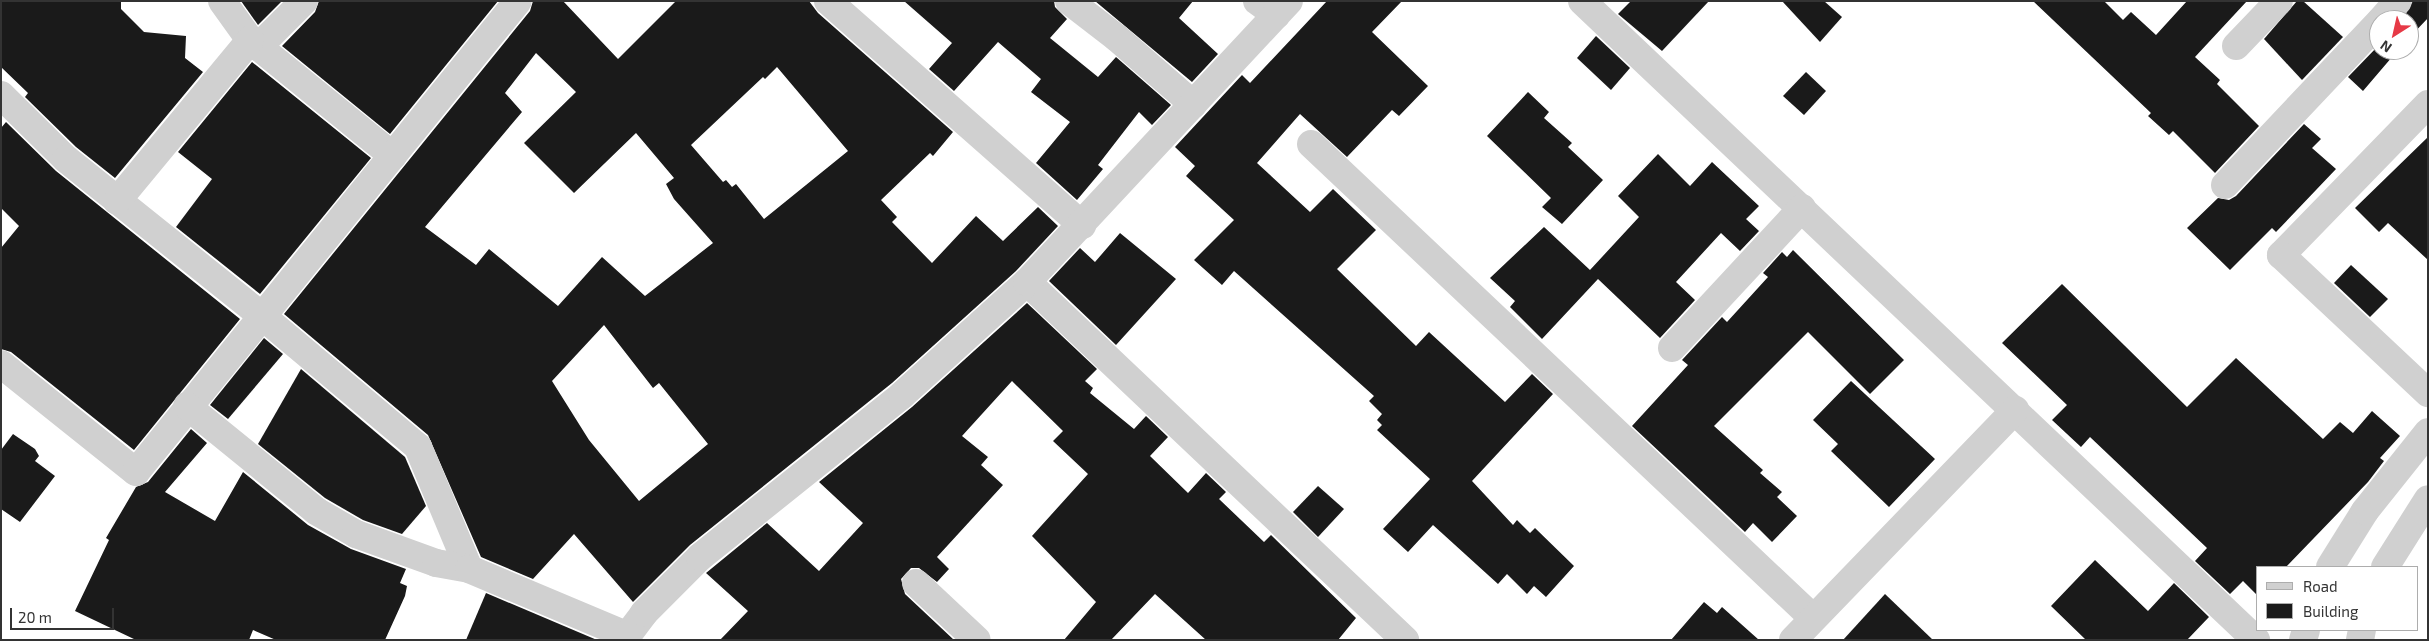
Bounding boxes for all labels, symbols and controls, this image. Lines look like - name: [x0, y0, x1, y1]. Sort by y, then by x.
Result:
- north arrow: [2369, 10, 2419, 60]
- text: N: [2377, 37, 2395, 57]
- legend: [2256, 566, 2419, 631]
- text: Road: [2303, 577, 2338, 595]
- scale bar: [12, 598, 116, 630]
- text: Building: [2303, 602, 2358, 620]
- text: 20 m: [18, 608, 52, 626]

